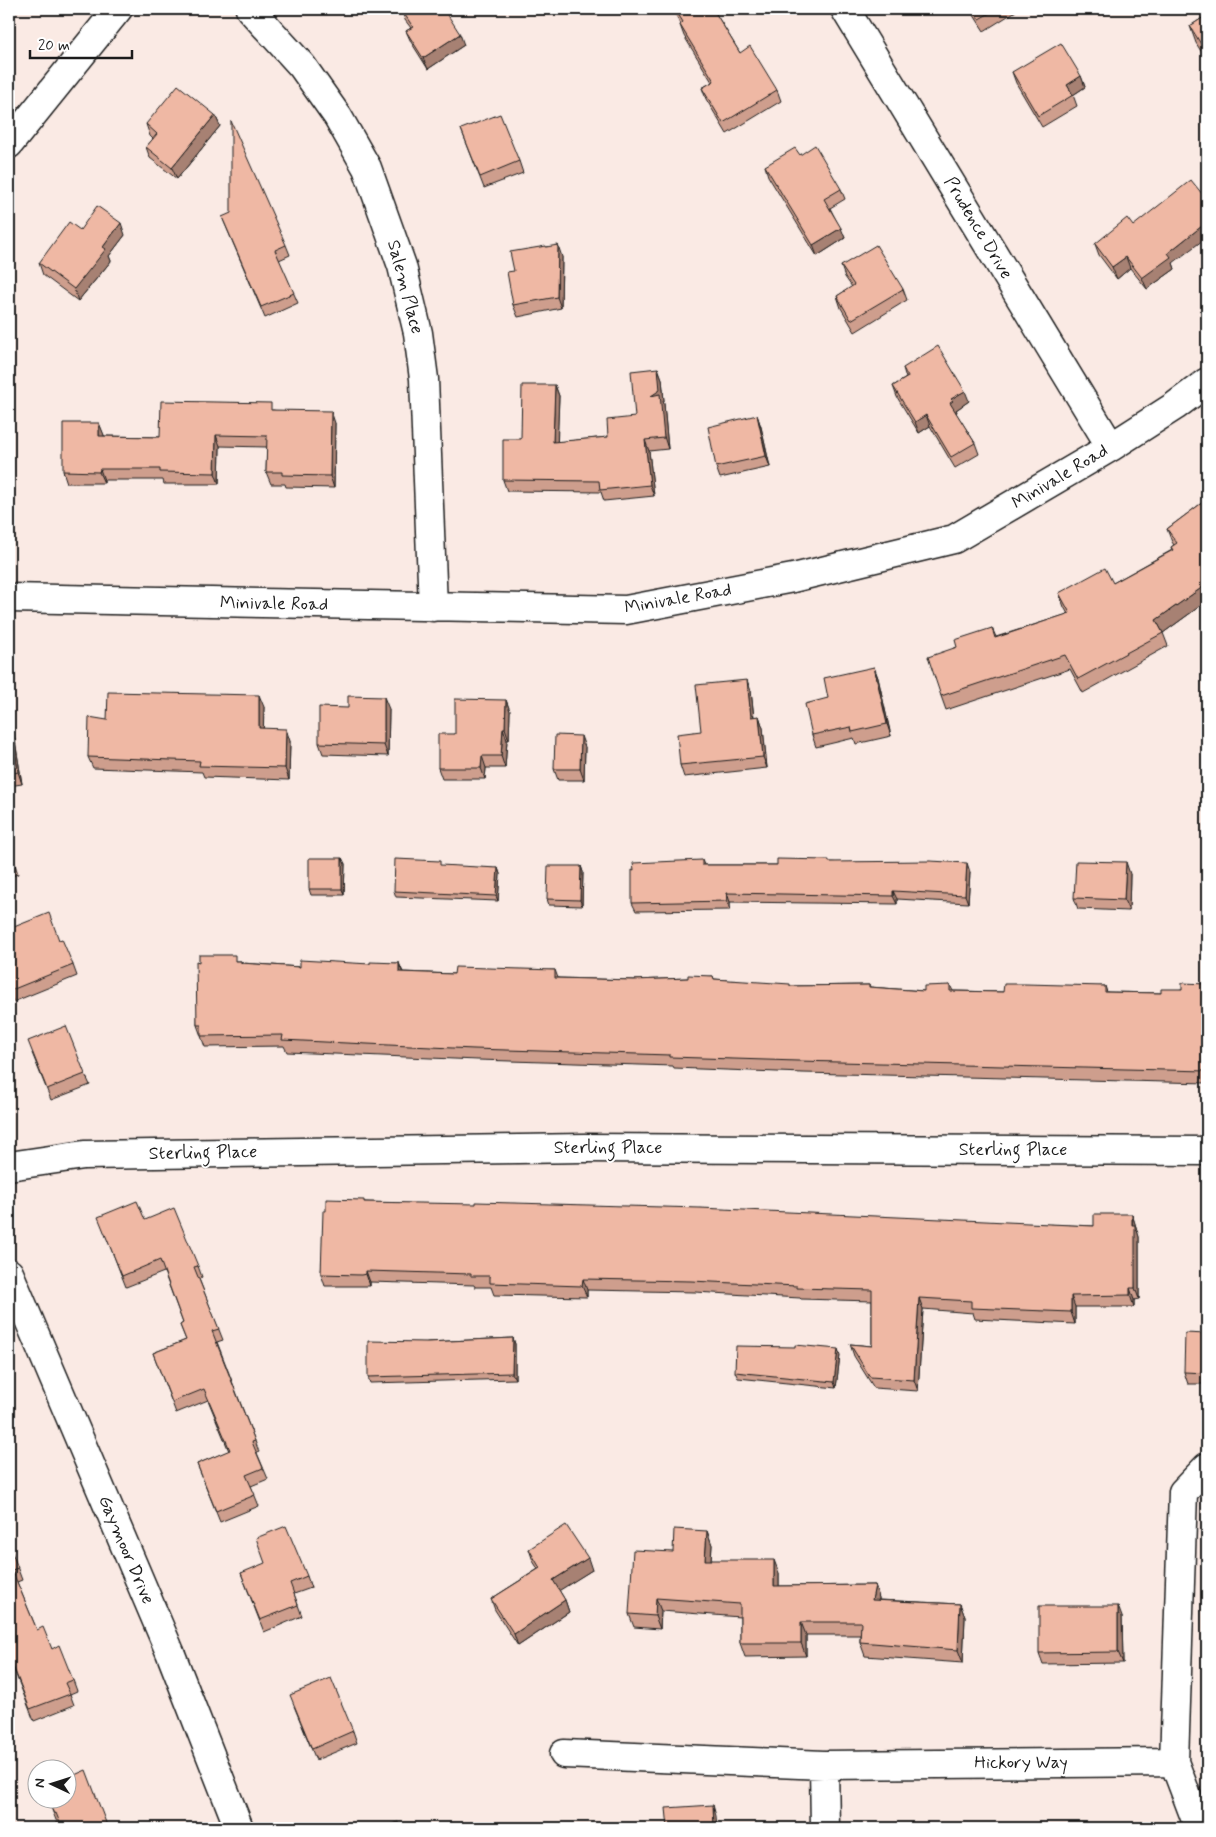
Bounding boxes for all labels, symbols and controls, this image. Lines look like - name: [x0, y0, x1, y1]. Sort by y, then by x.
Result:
- scale bar: [30, 28, 132, 60]
- text: 20 m: [38, 36, 70, 56]
- street label: Prudence Drive: [938, 172, 1018, 284]
- street label: Salem Place: [381, 237, 429, 337]
- street label: Minivale Road: [1007, 439, 1113, 515]
- street label: Minivale Road: [623, 578, 733, 620]
- street label: Minivale Road: [220, 591, 328, 617]
- street label: Sterling Place: [554, 1136, 662, 1162]
- street label: Sterling Place: [959, 1138, 1067, 1164]
- street label: Sterling Place: [148, 1140, 258, 1168]
- street label: Gaymoor Drive: [92, 1492, 160, 1608]
- street label: Hickory Way: [974, 1751, 1068, 1775]
- north arrow: [28, 1760, 78, 1810]
- text: N: [31, 1778, 49, 1788]

